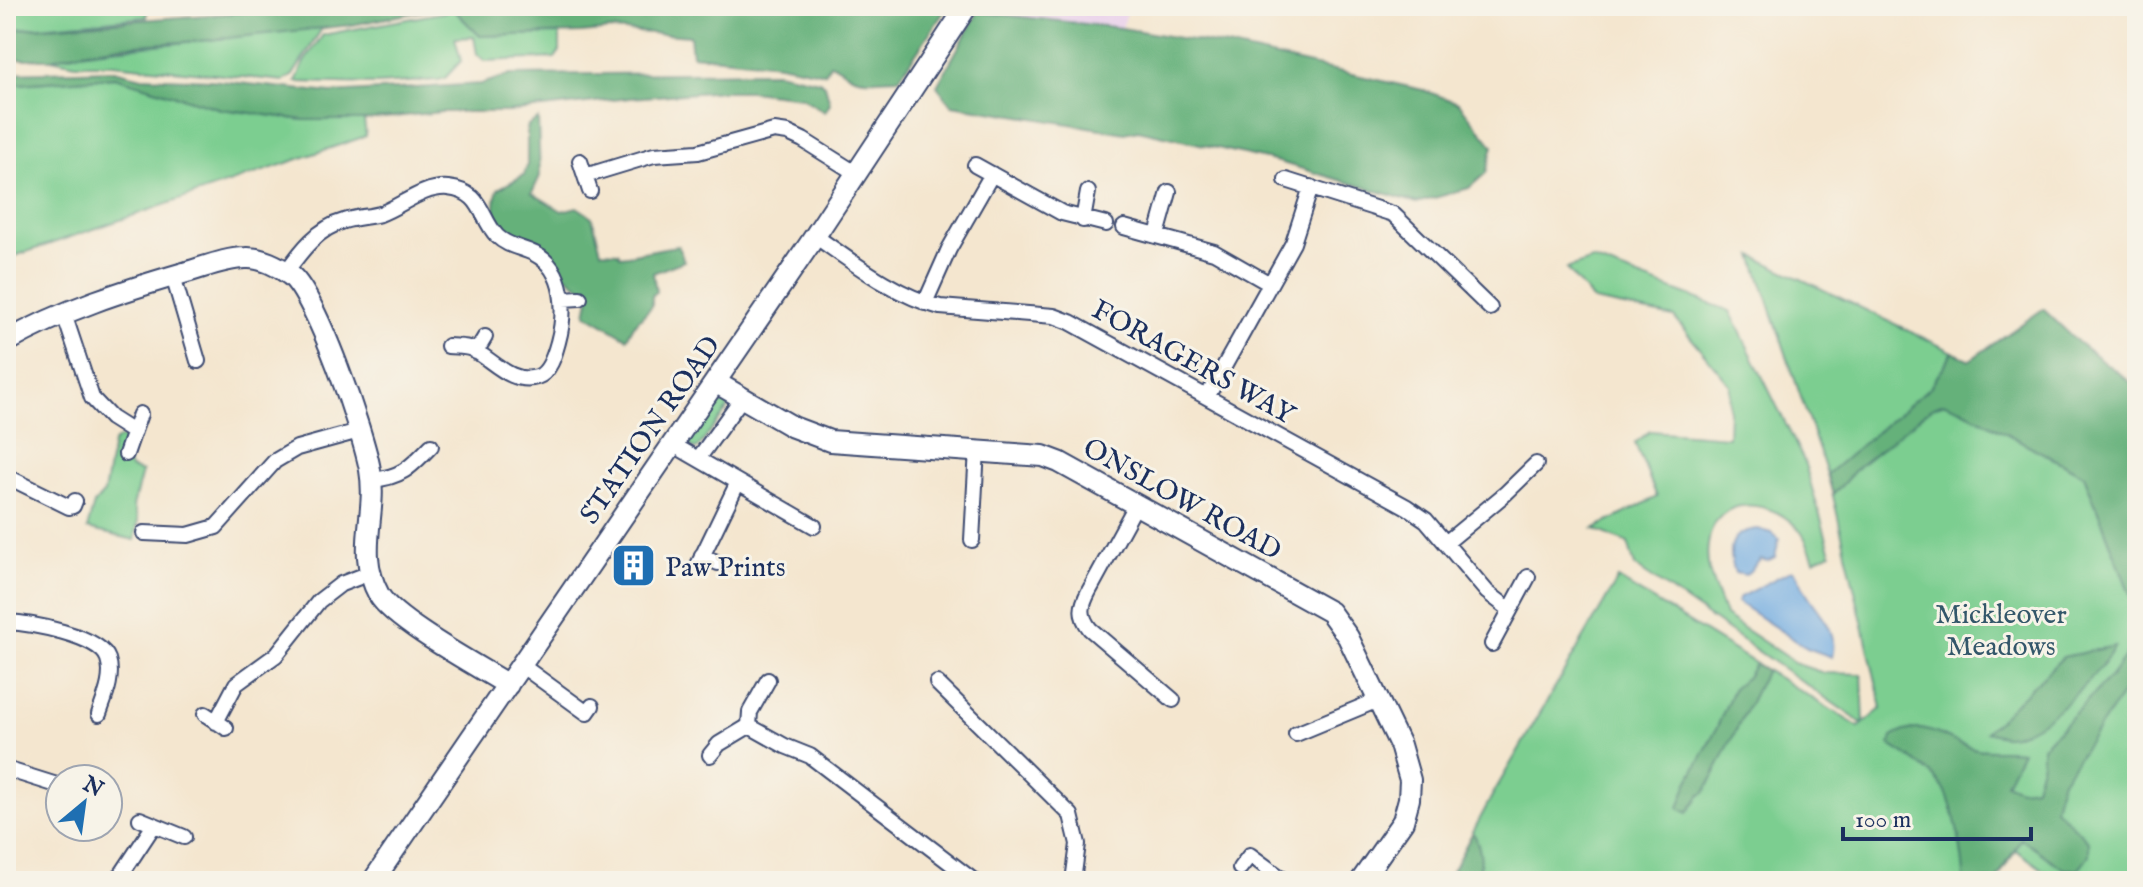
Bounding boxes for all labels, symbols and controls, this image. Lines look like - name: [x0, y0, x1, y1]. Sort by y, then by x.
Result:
- street label: FORAGERS WAY: [1085, 293, 1302, 434]
- street label: STATION ROAD: [573, 329, 729, 531]
- street label: ONSLOW ROAD: [1076, 431, 1287, 569]
- building icon: Paw Prints: [610, 542, 658, 590]
- place label: Paw Prints: [665, 551, 785, 586]
- park label: Mickleover Meadows: [1935, 598, 2067, 665]
- north arrow: [44, 763, 124, 843]
- text: N: [77, 770, 108, 804]
- scale bar: [1843, 791, 2031, 841]
- text: 100 m: [1855, 805, 1911, 836]

